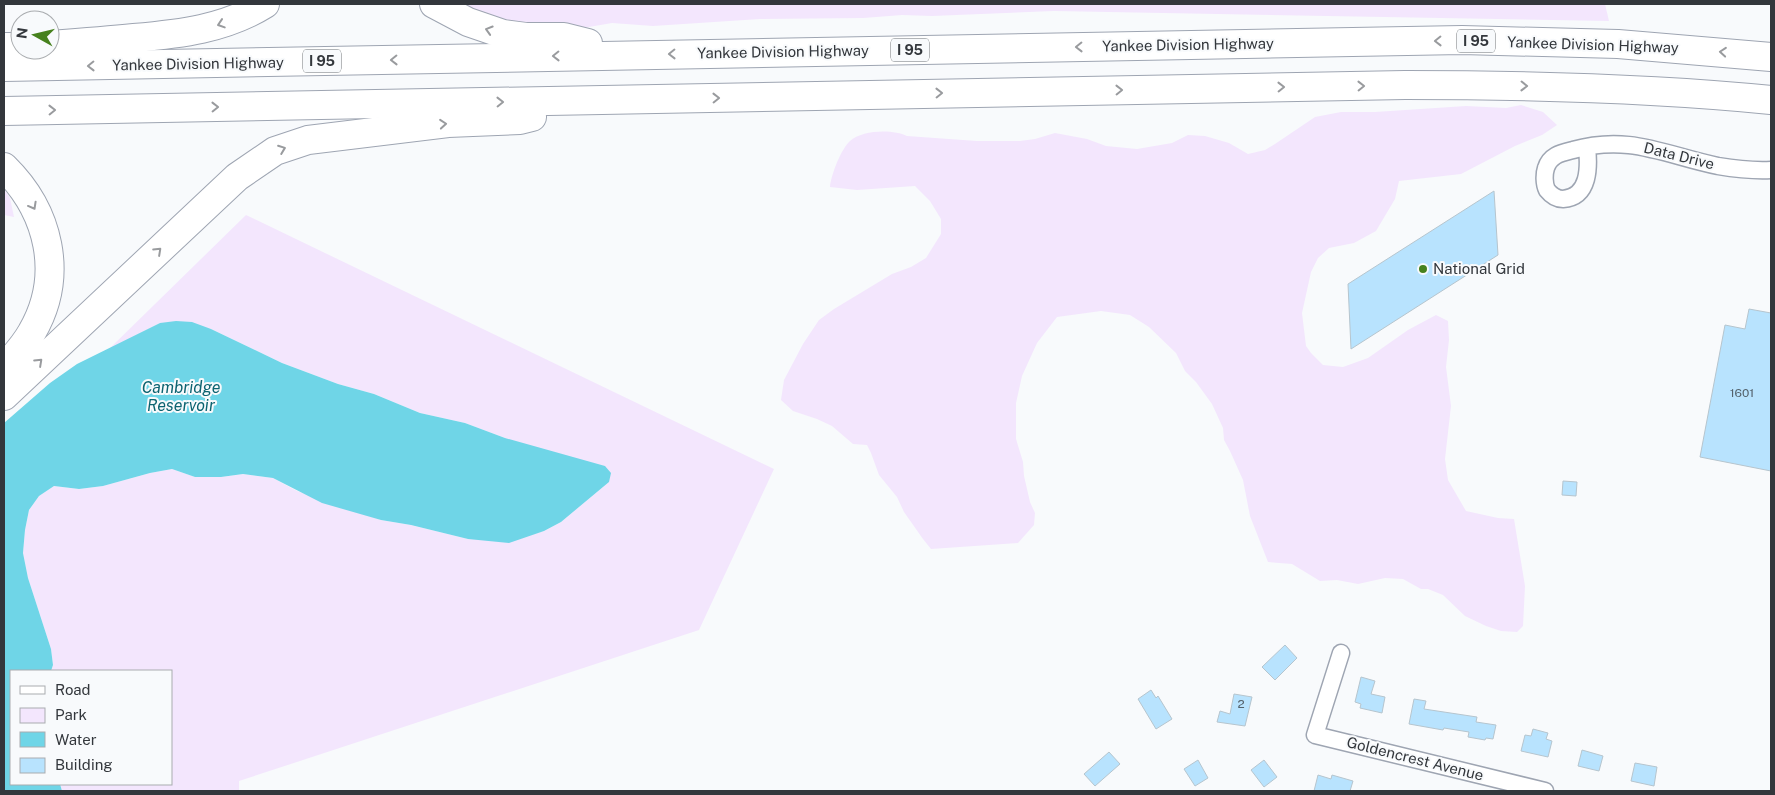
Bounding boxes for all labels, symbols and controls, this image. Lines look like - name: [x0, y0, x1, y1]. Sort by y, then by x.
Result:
- north arrow: [10, 10, 60, 60]
- one-way arrow: [217, 19, 226, 29]
- one-way arrow: [486, 25, 494, 35]
- text: N: [13, 27, 31, 40]
- road number: I 95: [1457, 29, 1495, 52]
- street label: Yankee Division Highway: [1507, 33, 1679, 56]
- street label: Yankee Division Highway: [1102, 35, 1274, 54]
- one-way arrow: [1434, 36, 1442, 46]
- road number: I 95: [891, 38, 929, 62]
- street label: Yankee Division Highway: [697, 42, 869, 61]
- one-way arrow: [1075, 42, 1083, 52]
- one-way arrow: [1718, 47, 1726, 58]
- road number: I 95: [303, 49, 341, 72]
- one-way arrow: [668, 49, 676, 59]
- one-way arrow: [552, 51, 560, 62]
- street label: Yankee Division Highway: [112, 54, 284, 73]
- one-way arrow: [390, 54, 398, 65]
- one-way arrow: [87, 61, 95, 71]
- one-way arrow: [1358, 81, 1365, 91]
- one-way arrow: [1520, 81, 1528, 91]
- one-way arrow: [1278, 82, 1286, 92]
- one-way arrow: [1116, 85, 1123, 95]
- one-way arrow: [935, 88, 943, 99]
- one-way arrow: [712, 93, 720, 103]
- one-way arrow: [496, 97, 504, 107]
- one-way arrow: [212, 102, 219, 112]
- one-way arrow: [49, 105, 57, 115]
- one-way arrow: [439, 119, 447, 130]
- street label: Data Drive: [1642, 139, 1716, 172]
- one-way arrow: [278, 144, 286, 154]
- one-way arrow: [27, 200, 37, 209]
- one-way arrow: [152, 248, 161, 257]
- place label: National Grid: [1433, 260, 1525, 277]
- marker: National Grid: [1417, 263, 1429, 275]
- one-way arrow: [34, 359, 43, 368]
- water label: Cambridge Reservoir: [142, 378, 221, 415]
- house number: 1601: [1730, 386, 1754, 400]
- legend: [10, 670, 172, 785]
- text: Road: [55, 681, 91, 698]
- house number: 2: [1237, 697, 1245, 711]
- text: Park: [55, 706, 87, 723]
- text: Water: [55, 731, 97, 748]
- street label: Goldencrest Avenue: [1345, 733, 1485, 784]
- text: Building: [55, 756, 113, 773]

